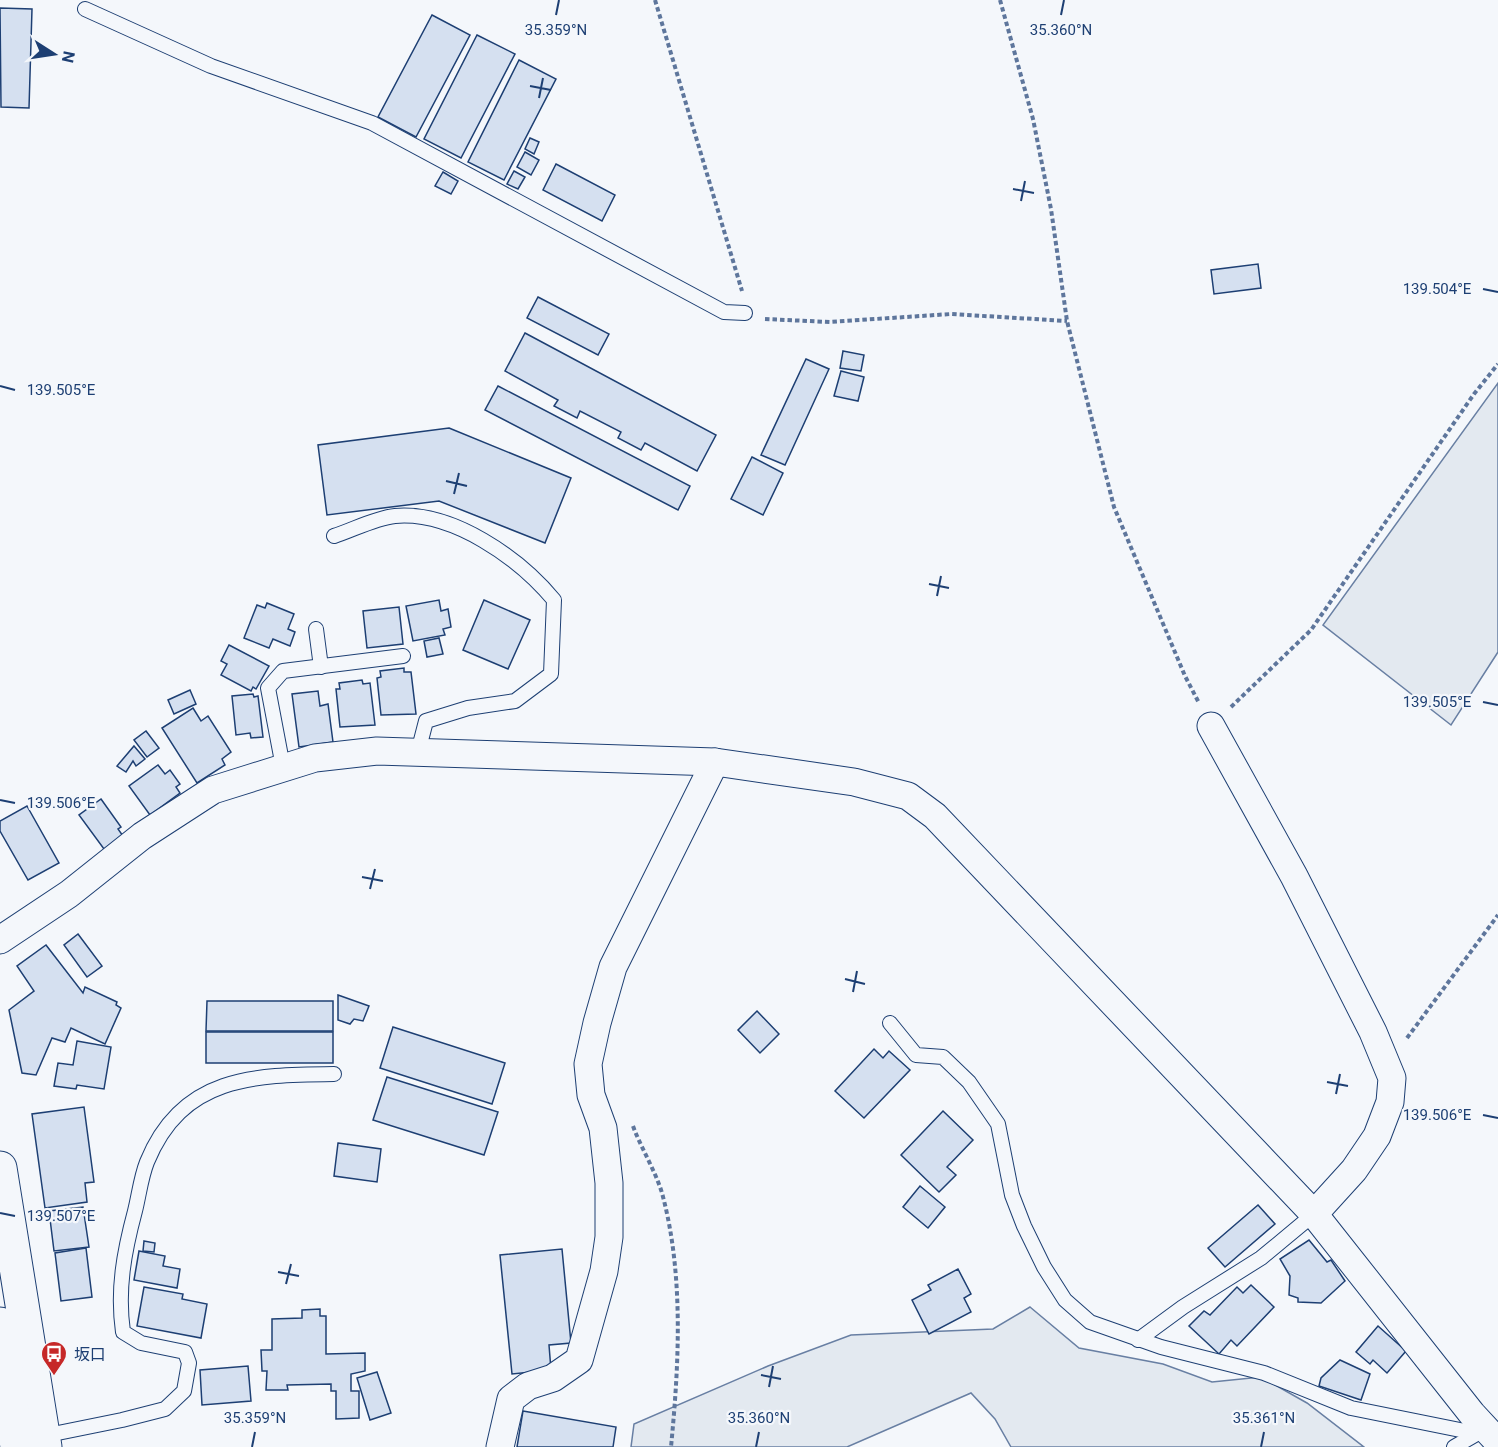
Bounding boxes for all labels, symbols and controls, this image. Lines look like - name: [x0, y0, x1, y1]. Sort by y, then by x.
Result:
- text: 35.359°N: [525, 21, 587, 39]
- text: 35.360°N: [1030, 21, 1092, 39]
- north arrow: [24, 24, 84, 84]
- text: N: [58, 50, 79, 65]
- text: 139.504°E: [1403, 280, 1472, 298]
- text: 139.505°E: [27, 381, 96, 399]
- text: 139.505°E: [1403, 693, 1472, 711]
- text: 139.506°E: [27, 794, 96, 812]
- text: 139.506°E: [1403, 1106, 1472, 1124]
- text: 139.507°E: [27, 1207, 96, 1225]
- bus stop icon: 坂口: [39, 1339, 69, 1377]
- place label: 坂口: [74, 1345, 106, 1364]
- text: 35.359°N: [224, 1409, 286, 1427]
- text: 35.360°N: [728, 1409, 790, 1427]
- text: 35.361°N: [1233, 1409, 1295, 1427]

